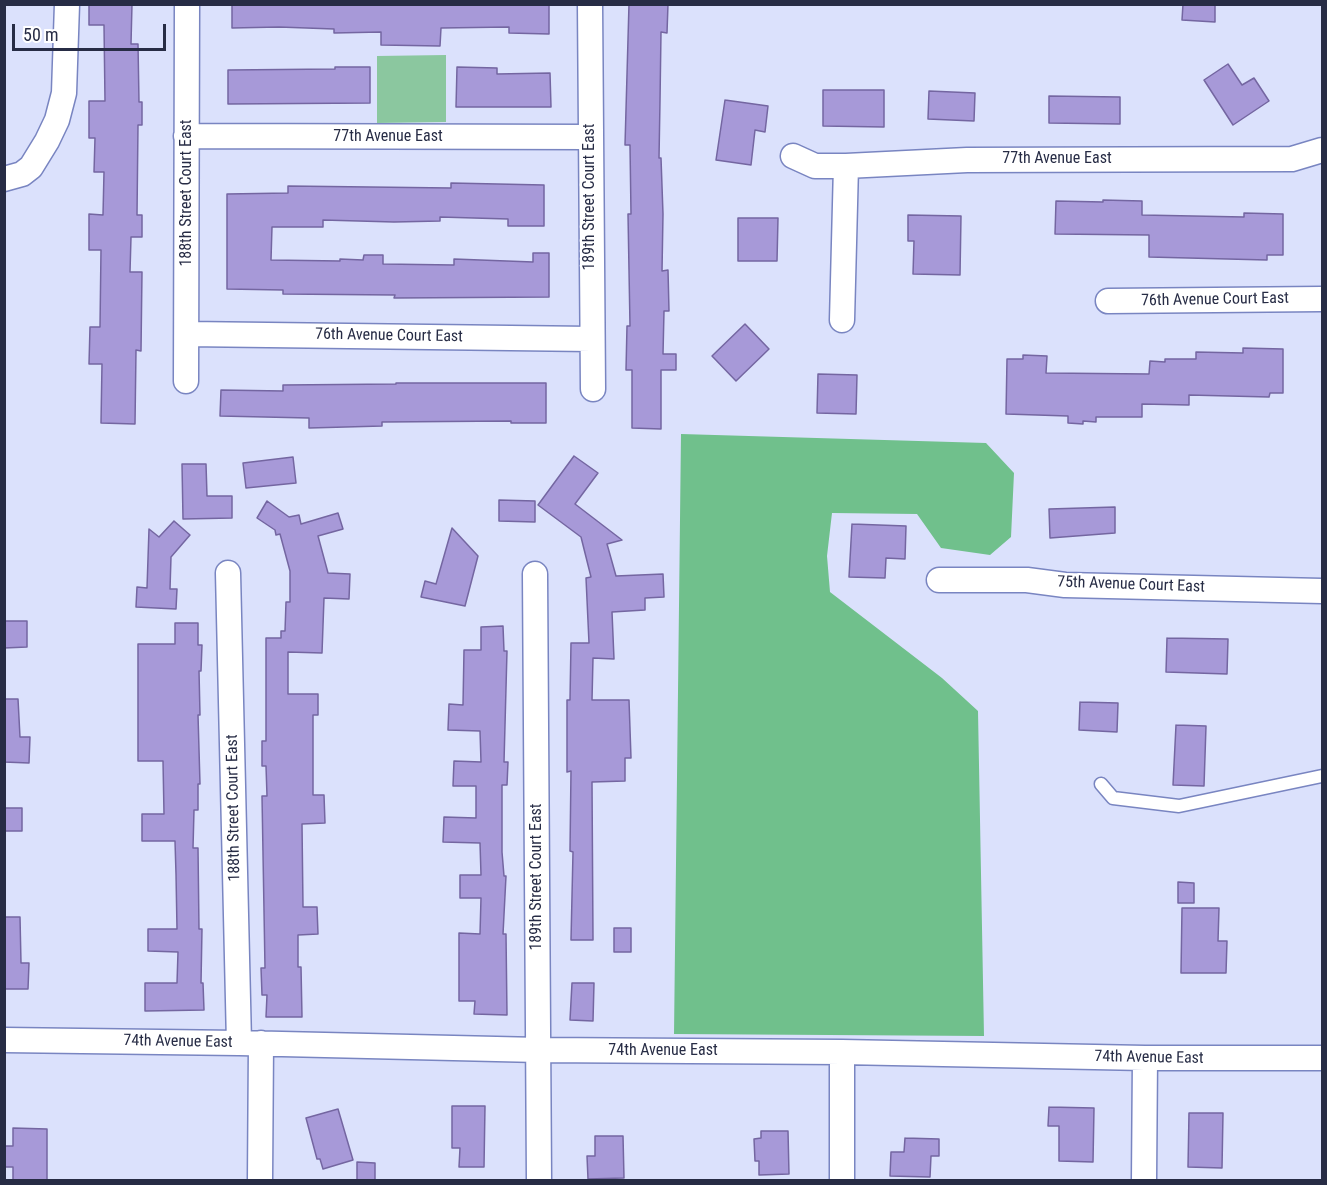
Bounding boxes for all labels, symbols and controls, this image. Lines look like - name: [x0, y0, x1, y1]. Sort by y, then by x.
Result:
- scale bar: [15, 12, 170, 50]
- text: 50 m: [23, 24, 58, 45]
- street label: 188th Street Court East: [177, 119, 197, 267]
- street label: 189th Street Court East: [580, 123, 600, 271]
- street label: 77th Avenue East: [333, 127, 443, 147]
- street label: 77th Avenue East: [1002, 149, 1112, 169]
- street label: 76th Avenue Court East: [1141, 289, 1289, 311]
- street label: 76th Avenue Court East: [315, 325, 463, 347]
- street label: 75th Avenue Court East: [1057, 573, 1205, 597]
- street label: 188th Street Court East: [223, 734, 245, 882]
- street label: 189th Street Court East: [527, 803, 547, 951]
- street label: 74th Avenue East: [123, 1031, 233, 1053]
- street label: 74th Avenue East: [608, 1041, 718, 1061]
- street label: 74th Avenue East: [1094, 1047, 1204, 1069]

